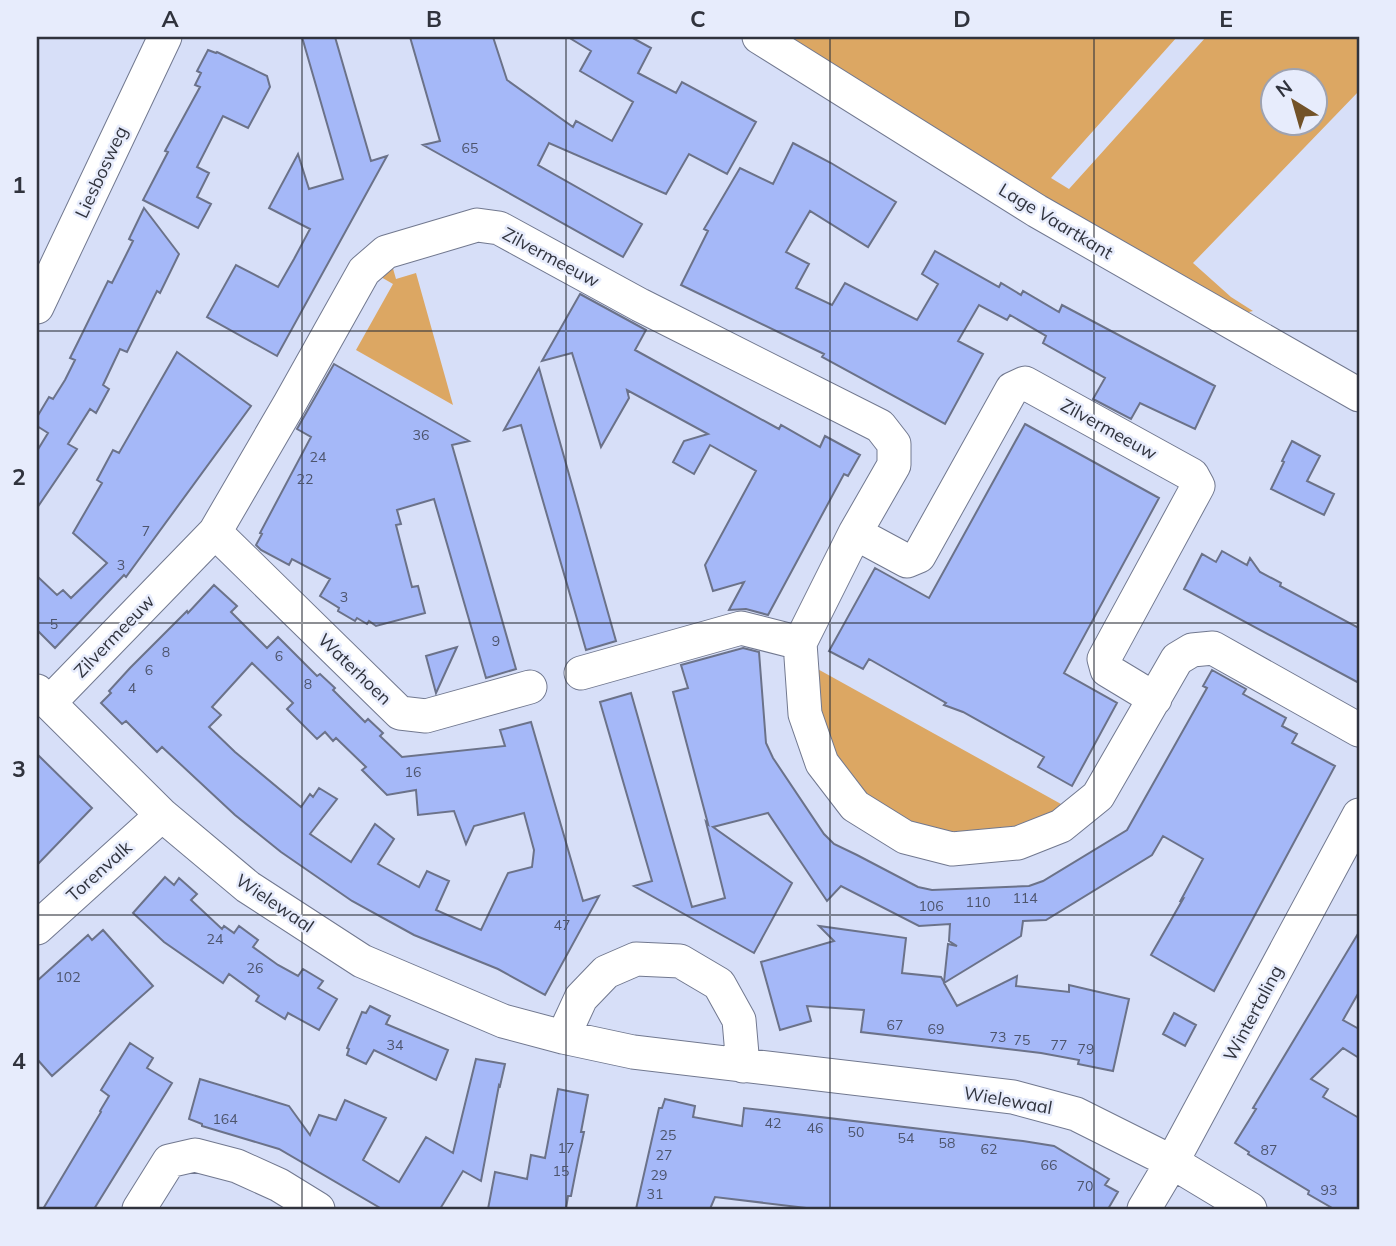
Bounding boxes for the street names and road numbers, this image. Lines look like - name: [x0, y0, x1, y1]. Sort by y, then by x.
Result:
- street label: Liesbosweg: [70, 122, 132, 222]
- street label: Lage Vaartkant: [995, 178, 1117, 264]
- street label: Zilvermeeuw: [499, 222, 604, 292]
- street label: Zilvermeeuw: [1057, 393, 1161, 465]
- street label: Zilvermeeuw: [69, 589, 159, 682]
- street label: Waterhoen: [313, 628, 397, 710]
- street label: Torenvalk: [62, 835, 137, 906]
- street label: Wielewaal: [232, 868, 318, 938]
- street label: Wintertaling: [1218, 961, 1288, 1065]
- street label: Wielewaal: [962, 1081, 1054, 1119]

